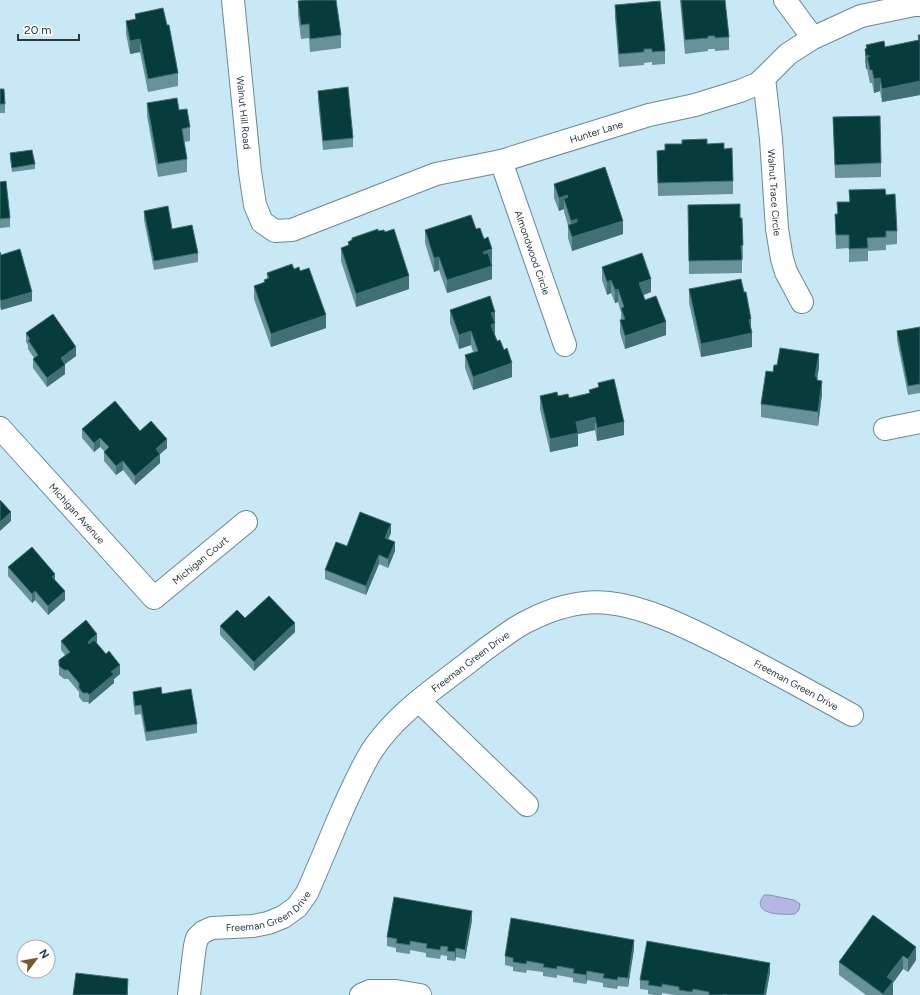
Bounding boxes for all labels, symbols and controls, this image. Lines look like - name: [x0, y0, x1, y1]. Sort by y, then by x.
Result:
- scale bar: [18, 16, 79, 42]
- text: 20 m: [24, 23, 52, 37]
- street label: Walnut Hill Road: [234, 75, 254, 150]
- street label: Hunter Lane: [568, 117, 625, 146]
- street label: Walnut Trace Circle: [765, 149, 784, 237]
- street label: Almondwood Circle: [512, 209, 553, 297]
- street label: Michigan Avenue: [46, 481, 108, 547]
- street label: Michigan Court: [170, 533, 231, 587]
- street label: Freeman Green Drive: [429, 628, 512, 695]
- street label: Freeman Green Drive: [752, 657, 841, 714]
- street label: Freeman Green Drive: [225, 888, 314, 934]
- north arrow: [16, 939, 56, 979]
- text: N: [36, 947, 52, 961]

